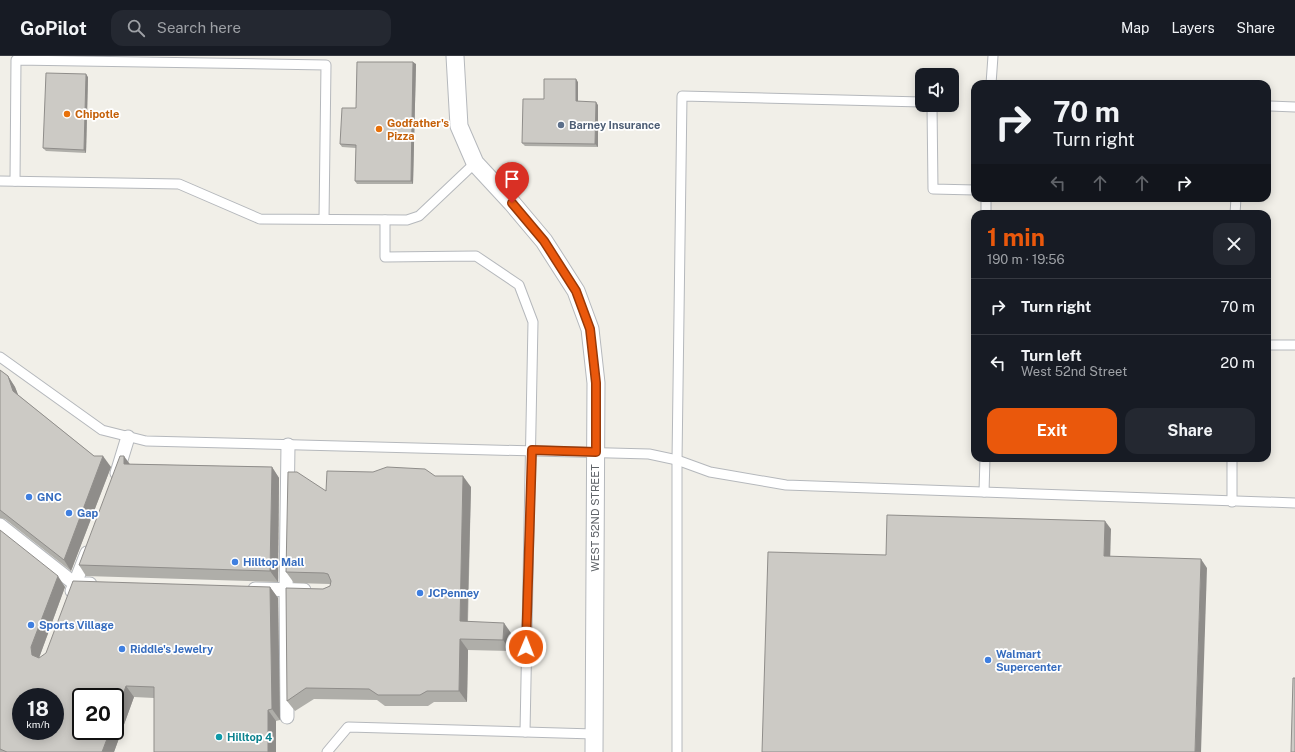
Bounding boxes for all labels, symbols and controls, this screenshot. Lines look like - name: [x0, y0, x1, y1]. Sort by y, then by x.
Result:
- search box: [111, 10, 391, 46]
- text: GoPilot: [20, 17, 87, 39]
- icon: search: [125, 17, 147, 39]
- text: Search here: [157, 19, 241, 36]
- text: Map: [1121, 20, 1149, 36]
- text: Layers: [1171, 20, 1215, 36]
- text: Share: [1237, 20, 1275, 36]
- map controls: [915, 68, 959, 112]
- button: sound: [915, 68, 959, 112]
- text: 70 m: [1053, 95, 1120, 128]
- icon: right: [987, 96, 1039, 148]
- place label: Chipotle: [75, 108, 119, 120]
- marker: Chipotle: [62, 109, 72, 119]
- place label: Godfather's Pizza: [387, 117, 449, 142]
- place label: Barney Insurance: [569, 119, 660, 131]
- marker: Barney Insurance: [556, 120, 566, 130]
- marker: Godfather's Pizza: [374, 124, 384, 134]
- text: Turn right: [1053, 129, 1135, 150]
- pin: [495, 162, 529, 203]
- icon: arrive: [501, 168, 523, 190]
- icon: left: [1047, 172, 1069, 194]
- icon: ahead: [1089, 172, 1111, 194]
- icon: ahead: [1131, 172, 1153, 194]
- icon: right: [1173, 172, 1195, 194]
- text: 1 min: [987, 223, 1045, 251]
- button: close: [1213, 223, 1255, 265]
- text: 190 m · 19:56: [987, 252, 1065, 267]
- icon: right: [987, 296, 1009, 318]
- text: Turn right: [1021, 298, 1091, 315]
- text: 70 m: [1220, 298, 1255, 315]
- text: Turn left: [1021, 347, 1082, 364]
- icon: left: [987, 352, 1009, 374]
- text: 20 m: [1220, 354, 1255, 371]
- text: West 52nd Street: [1021, 364, 1127, 379]
- button: Exit: [987, 408, 1117, 454]
- button: Share: [1125, 408, 1255, 454]
- street label: WEST 52ND STREET: [589, 464, 601, 572]
- place label: GNC: [37, 491, 62, 503]
- marker: GNC: [24, 492, 34, 502]
- place label: Gap: [77, 507, 99, 519]
- marker: Gap: [64, 508, 74, 518]
- place label: Hilltop Mall: [243, 556, 305, 568]
- marker: Hilltop Mall: [230, 557, 240, 567]
- place label: JCPenney: [428, 587, 480, 599]
- marker: JCPenney: [415, 588, 425, 598]
- place label: Sports Village: [39, 619, 114, 631]
- marker: Sports Village: [26, 620, 36, 630]
- position arrow: [505, 626, 547, 668]
- place label: Riddle's Jewelry: [130, 643, 214, 655]
- marker: Riddle's Jewelry: [117, 644, 127, 654]
- place label: Walmart Supercenter: [996, 648, 1062, 673]
- marker: Walmart Supercenter: [983, 655, 993, 665]
- speed limit sign: 20: [72, 688, 124, 740]
- text: 18: [27, 697, 49, 721]
- text: km/h: [26, 718, 50, 730]
- place label: Hilltop 4: [227, 731, 272, 743]
- marker: Hilltop 4: [214, 732, 224, 742]

